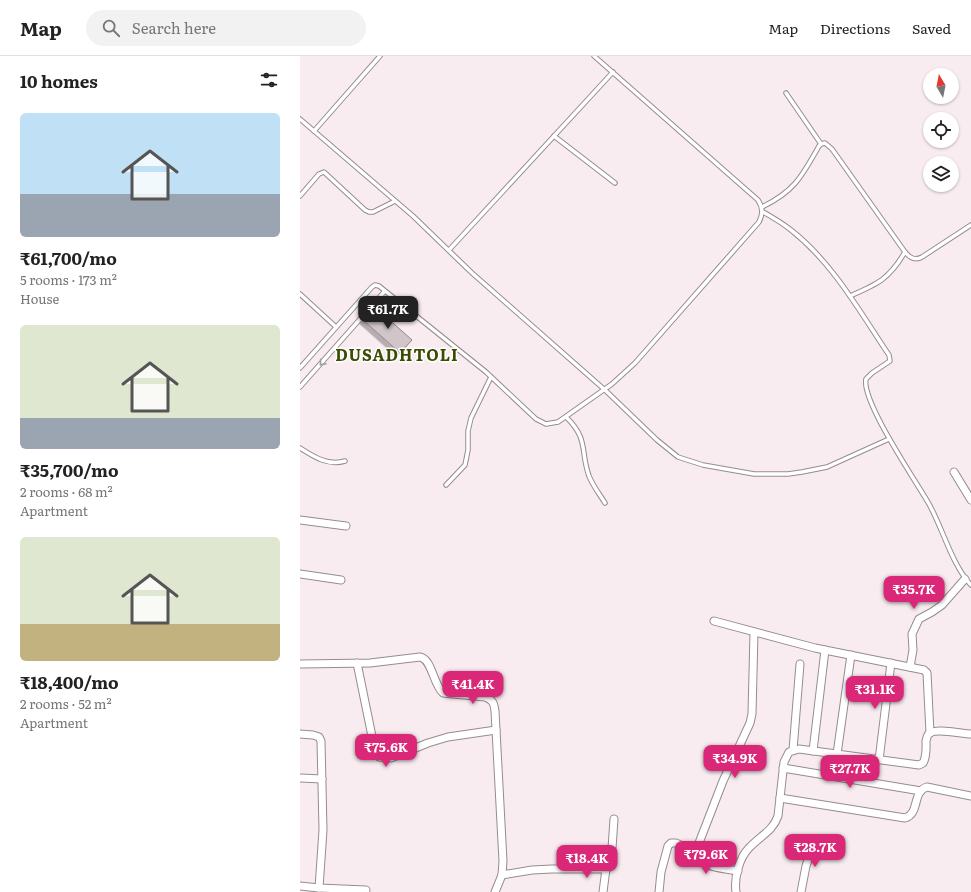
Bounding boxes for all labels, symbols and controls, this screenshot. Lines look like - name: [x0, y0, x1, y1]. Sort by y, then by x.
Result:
- search box: [86, 10, 366, 46]
- text: Map: [20, 14, 62, 42]
- text: Search here: [132, 16, 216, 39]
- icon: search: [100, 17, 122, 39]
- text: Map: [768, 18, 798, 38]
- text: Directions: [820, 18, 890, 38]
- text: Saved: [912, 18, 951, 38]
- text: 10 homes: [20, 68, 98, 93]
- north arrow: [923, 68, 959, 104]
- map controls: [923, 68, 959, 192]
- icon: filters: [258, 69, 280, 91]
- button: locate: [923, 112, 959, 148]
- icon: home: [114, 139, 186, 211]
- button: layers: [923, 156, 959, 192]
- text: ₹61,700/mo: [20, 245, 117, 270]
- text: 5 rooms · 173 m²: [20, 270, 117, 289]
- text: House: [20, 289, 59, 308]
- pin: ₹61.7K: [355, 296, 421, 330]
- text: ₹61.7K: [367, 299, 409, 318]
- district label: DUSADHTOLI: [335, 342, 459, 366]
- icon: home: [114, 351, 186, 423]
- one-way arrow: [319, 359, 326, 366]
- text: ₹35,700/mo: [20, 457, 119, 482]
- text: 2 rooms · 68 m²: [20, 482, 113, 501]
- text: Apartment: [20, 501, 88, 520]
- icon: home: [114, 563, 186, 635]
- pin: ₹35.7K: [881, 576, 947, 610]
- text: ₹35.7K: [893, 579, 935, 598]
- text: ₹18,400/mo: [20, 669, 119, 694]
- pin: ₹41.4K: [440, 671, 506, 705]
- text: ₹41.4K: [451, 674, 495, 693]
- pin: ₹31.1K: [842, 676, 908, 710]
- text: ₹31.1K: [855, 679, 895, 698]
- text: 2 rooms · 52 m²: [20, 694, 112, 713]
- text: Apartment: [20, 713, 88, 732]
- pin: ₹75.6K: [353, 734, 419, 768]
- text: ₹75.6K: [364, 737, 408, 756]
- pin: ₹34.9K: [702, 745, 768, 779]
- text: ₹34.9K: [712, 748, 758, 767]
- pin: ₹27.7K: [817, 755, 883, 789]
- text: ₹27.7K: [829, 758, 871, 777]
- pin: ₹28.7K: [782, 834, 848, 868]
- text: ₹28.7K: [793, 837, 837, 856]
- pin: ₹79.6K: [673, 841, 739, 875]
- text: ₹79.6K: [684, 844, 728, 863]
- pin: ₹18.4K: [554, 845, 620, 879]
- text: ₹18.4K: [566, 848, 608, 867]

